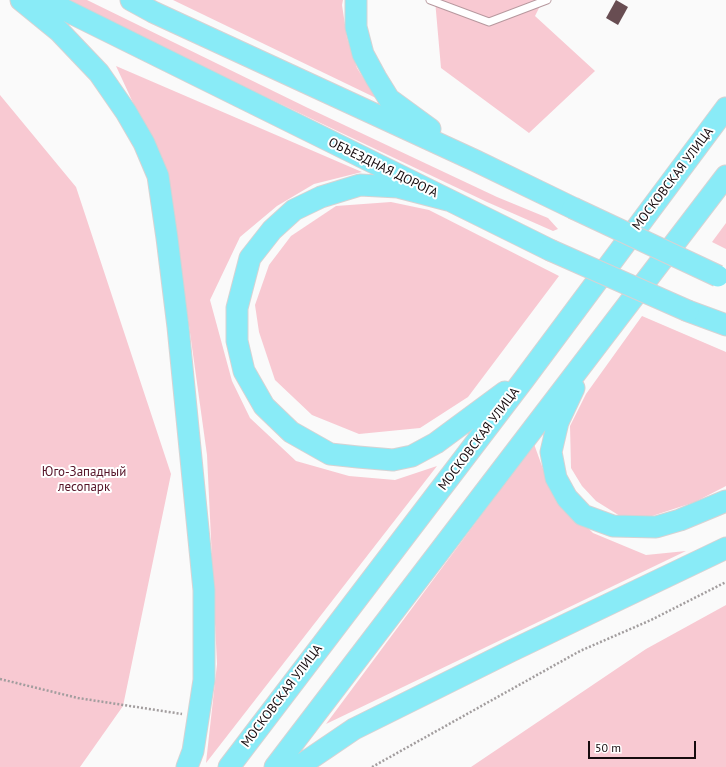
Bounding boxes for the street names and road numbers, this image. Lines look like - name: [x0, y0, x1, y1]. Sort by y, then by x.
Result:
- street label: МОСКОВСКАЯ УЛИЦА: [629, 124, 717, 234]
- street label: ОБЪЕЗДНАЯ ДОРОГА: [326, 135, 440, 201]
- street label: МОСКОВСКАЯ УЛИЦА: [435, 384, 523, 494]
- street label: МОСКОВСКАЯ УЛИЦА: [238, 641, 326, 751]

